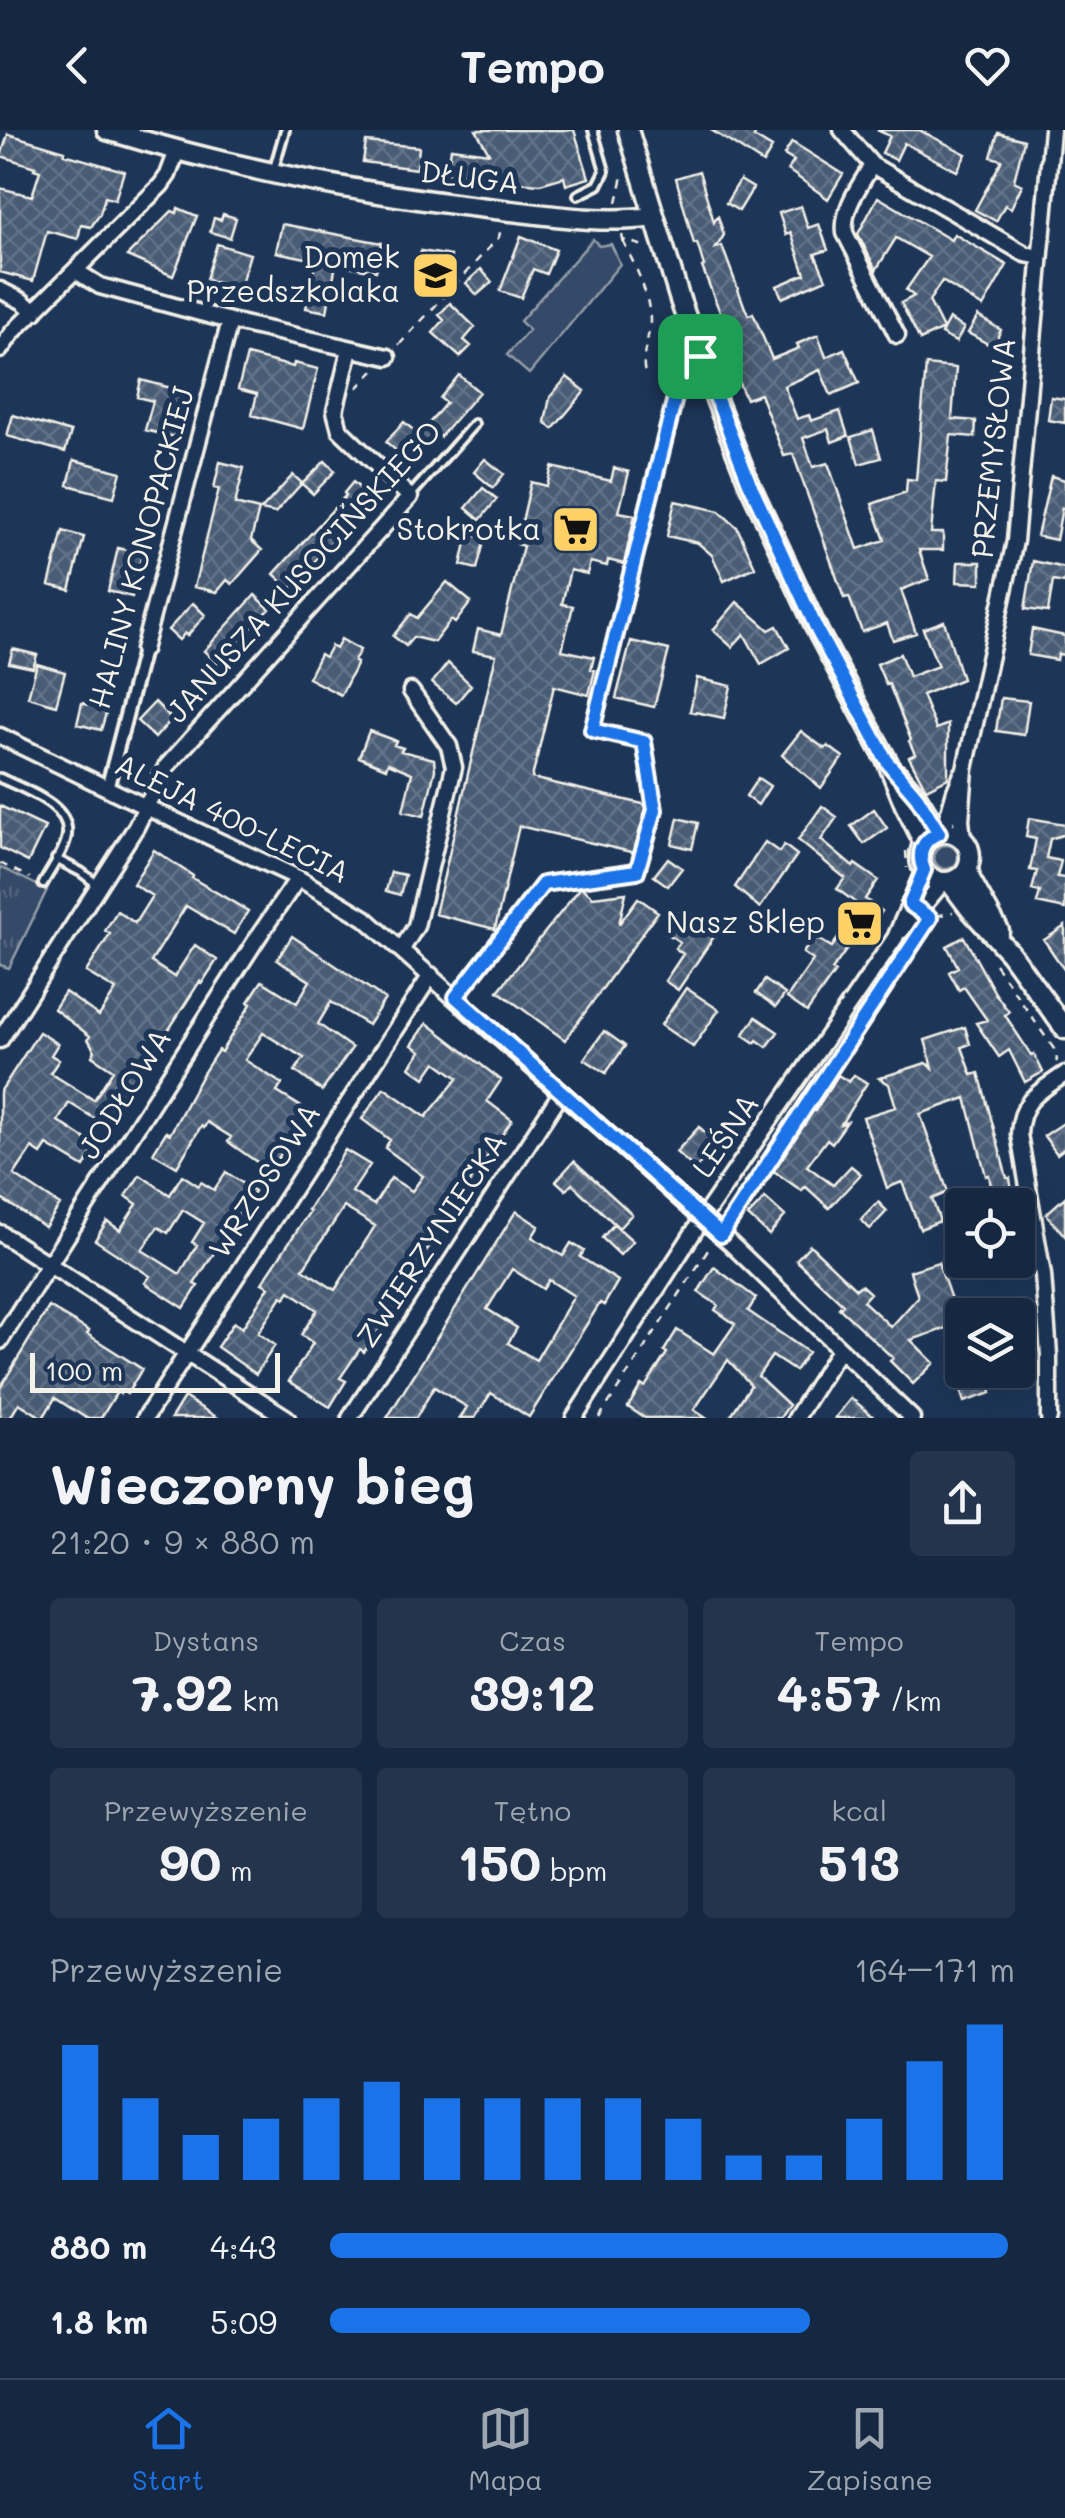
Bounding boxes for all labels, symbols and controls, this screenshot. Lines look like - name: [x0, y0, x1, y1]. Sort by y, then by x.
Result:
- text: Tempo: [460, 36, 605, 94]
- icon: back: [50, 38, 105, 93]
- icon: heart: [960, 38, 1015, 93]
- street label: DŁUGA: [418, 150, 522, 202]
- place label: Domek Przedszkolaka: [187, 236, 400, 310]
- school or university icon: Domek Przedszkolaka: [409, 249, 461, 301]
- pin: [658, 314, 743, 399]
- icon: arrive: [673, 329, 728, 384]
- street label: PRZEMYSŁOWA: [961, 336, 1023, 560]
- street label: HALINY KONOPACKIEJ: [78, 382, 202, 713]
- street label: JANUSZA KUSOCIŃSKIEGO: [156, 411, 449, 730]
- supermarket icon: Stokrotka: [550, 504, 602, 556]
- place label: Stokrotka: [397, 508, 541, 548]
- street label: ALEJA 400-LECIA: [109, 743, 357, 891]
- supermarket icon: Nasz Sklep: [834, 897, 886, 949]
- place label: Nasz Sklep: [666, 901, 825, 941]
- street label: JODŁOWA: [68, 1020, 179, 1166]
- street label: LEŚNA: [682, 1085, 767, 1185]
- street label: WRZOSOWA: [198, 1095, 328, 1265]
- street label: ZWIERZYNIECKA: [346, 1124, 515, 1354]
- map controls: [945, 1188, 1035, 1388]
- button: locate: [945, 1188, 1035, 1278]
- button: layers: [945, 1298, 1035, 1388]
- scale bar: [30, 1348, 280, 1392]
- text: 100 m: [45, 1352, 123, 1388]
- text: Wieczorny bieg: [50, 1446, 475, 1518]
- button: share: [910, 1451, 1015, 1556]
- text: 21:20 · 9 × 880 m: [50, 1520, 315, 1562]
- text: Dystans: [153, 1622, 259, 1658]
- text: Czas: [499, 1622, 566, 1658]
- text: Tempo: [815, 1622, 904, 1658]
- text: 7.92: [132, 1658, 233, 1724]
- text: 39:12: [469, 1658, 595, 1724]
- text: 4:57: [776, 1658, 881, 1724]
- text: km: [233, 1682, 280, 1718]
- text: /km: [881, 1682, 942, 1718]
- text: Przewyższenie: [104, 1792, 308, 1828]
- text: Tętno: [494, 1792, 571, 1828]
- text: kcal: [831, 1792, 887, 1828]
- text: 90: [159, 1828, 221, 1894]
- text: 150: [458, 1828, 541, 1894]
- text: 513: [818, 1828, 900, 1894]
- text: m: [221, 1852, 253, 1888]
- text: bpm: [541, 1852, 607, 1888]
- text: Przewyższenie: [50, 1948, 283, 1990]
- text: 164–171 m: [854, 1948, 1015, 1990]
- text: 880 m: [50, 2225, 147, 2267]
- text: 4:43: [210, 2225, 276, 2267]
- text: 1.8 km: [50, 2300, 148, 2342]
- text: 5:09: [210, 2300, 277, 2342]
- tab: Start: [132, 2401, 204, 2497]
- tab: Mapa: [468, 2401, 543, 2497]
- tab: Zapisane: [807, 2401, 933, 2497]

